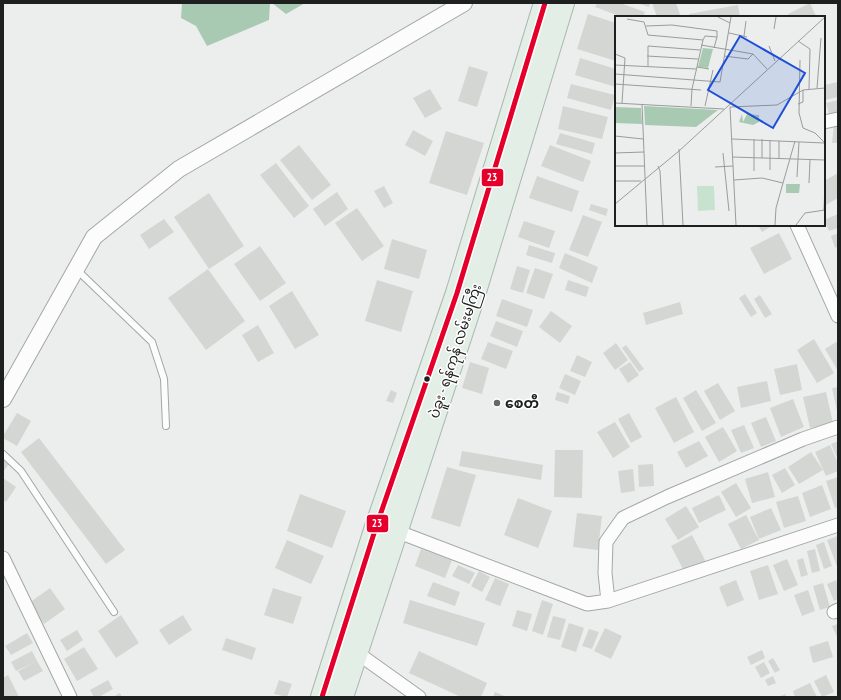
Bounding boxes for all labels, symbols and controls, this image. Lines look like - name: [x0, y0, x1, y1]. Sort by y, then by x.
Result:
- inset map: [615, 16, 825, 226]
- line badge: 23: [481, 168, 504, 187]
- text: 23: [487, 170, 497, 184]
- street label: ပဲခူး - ရန်ကုန် လမ်းမကြီး: [424, 281, 488, 421]
- unlabelled marker: [422, 374, 432, 384]
- place label: စေတီ: [505, 393, 539, 412]
- marker: စေတီ: [492, 398, 502, 408]
- line badge: 23: [366, 514, 389, 533]
- text: 23: [372, 516, 382, 530]

